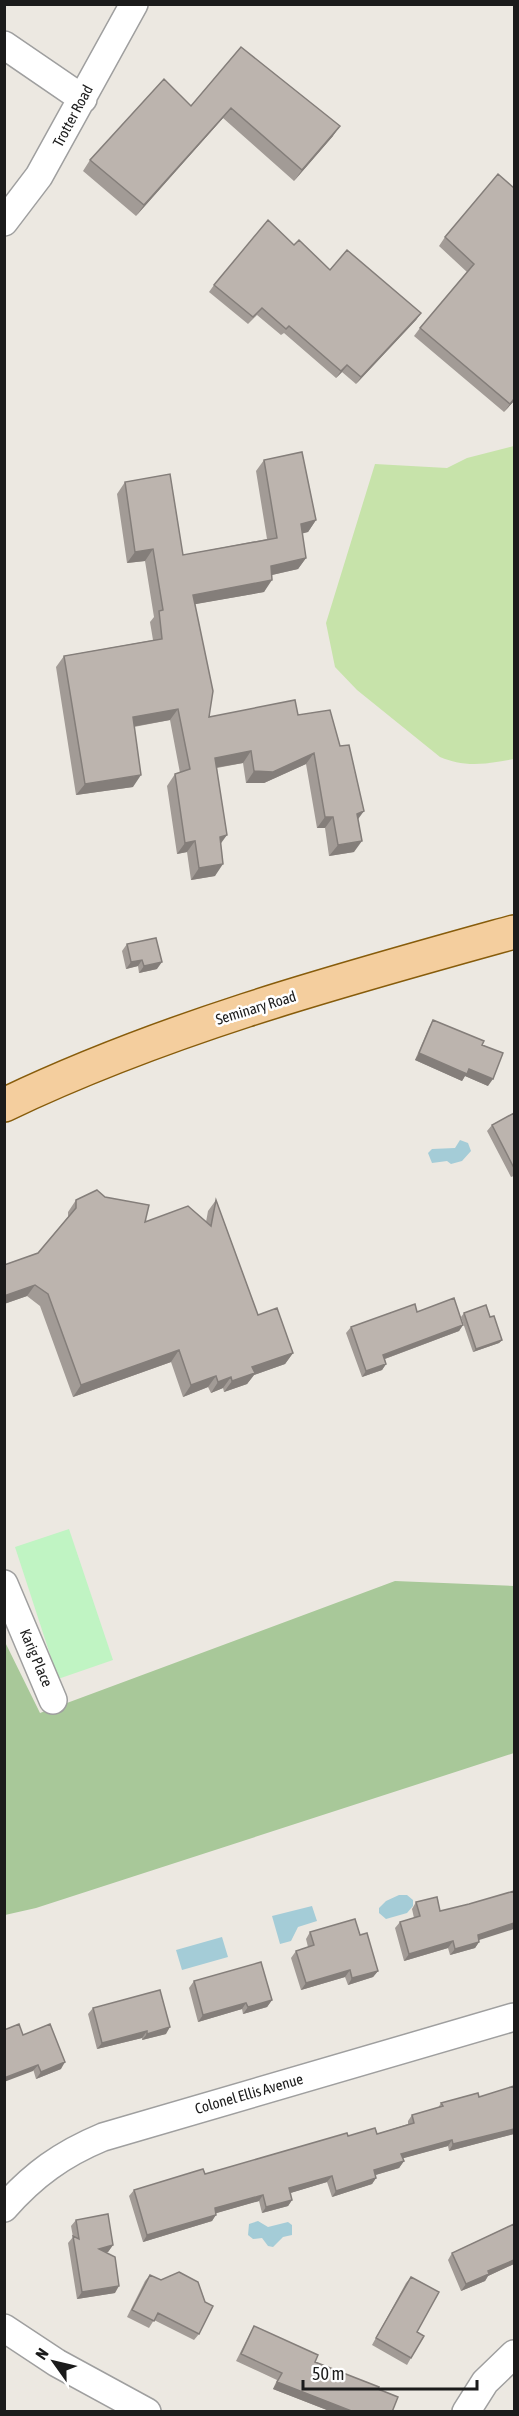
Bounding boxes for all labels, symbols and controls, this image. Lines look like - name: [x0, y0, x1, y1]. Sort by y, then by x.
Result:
- street label: Trotter Road: [49, 82, 96, 150]
- street label: Seminary Road: [214, 987, 298, 1028]
- street label: Karig Place: [17, 1626, 56, 1689]
- street label: Colonel Ellis Avenue: [193, 2070, 305, 2117]
- north arrow: [24, 2332, 84, 2392]
- text: N: [31, 2345, 52, 2363]
- scale bar: [303, 2353, 477, 2391]
- text: 50 m: [312, 2363, 344, 2384]

